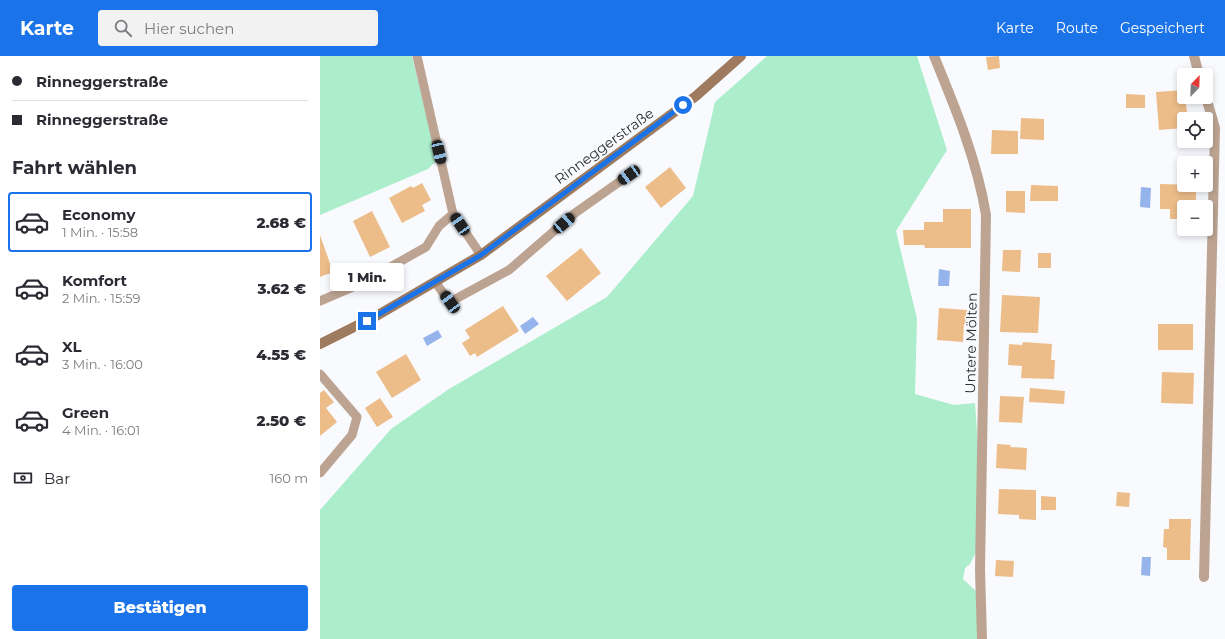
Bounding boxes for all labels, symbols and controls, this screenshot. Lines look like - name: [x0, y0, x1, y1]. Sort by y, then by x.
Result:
- search box: [98, 10, 378, 46]
- text: Karte: [20, 17, 74, 40]
- icon: search: [112, 17, 134, 39]
- text: Hier suchen: [144, 19, 234, 38]
- text: Karte: [996, 19, 1034, 37]
- text: Route: [1056, 19, 1098, 37]
- text: Gespeichert: [1120, 19, 1205, 37]
- north arrow: [1177, 68, 1213, 104]
- map controls: [1177, 68, 1213, 236]
- text: Rinneggerstraße: [36, 72, 168, 91]
- route start: [674, 96, 692, 114]
- street label: Rinneggerstraße: [551, 104, 657, 188]
- text: Rinneggerstraße: [36, 110, 168, 129]
- button: locate: [1177, 112, 1213, 148]
- car: [430, 139, 448, 165]
- button: +: [1177, 156, 1213, 192]
- text: Fahrt wählen: [12, 157, 137, 179]
- car: [616, 163, 642, 187]
- button: −: [1177, 200, 1213, 236]
- icon: car: [14, 204, 50, 240]
- text: Economy: [62, 205, 135, 224]
- car: [448, 211, 472, 237]
- car: [551, 211, 577, 235]
- text: 2.68 €: [256, 213, 306, 232]
- text: 1 Min. · 15:58: [62, 224, 138, 240]
- callout: 1 Min.: [330, 263, 404, 291]
- text: 1 Min.: [348, 269, 386, 285]
- icon: car: [14, 270, 50, 306]
- text: Komfort: [62, 271, 127, 290]
- text: 3.62 €: [258, 279, 306, 298]
- car: [438, 289, 462, 315]
- text: 2 Min. · 15:59: [62, 290, 140, 306]
- street label: Untere Mölten: [961, 292, 981, 394]
- route end: [358, 312, 376, 330]
- icon: car: [14, 336, 50, 372]
- text: XL: [62, 337, 81, 356]
- text: 4.55 €: [256, 345, 306, 364]
- text: 3 Min. · 16:00: [62, 356, 143, 372]
- icon: car: [14, 402, 50, 438]
- text: Green: [62, 403, 109, 422]
- text: 2.50 €: [257, 411, 306, 430]
- text: 4 Min. · 16:01: [62, 422, 140, 438]
- icon: cash: [12, 467, 34, 489]
- text: Bar: [44, 469, 70, 488]
- text: 160 m: [270, 470, 308, 486]
- button: Bestätigen: [12, 585, 308, 631]

